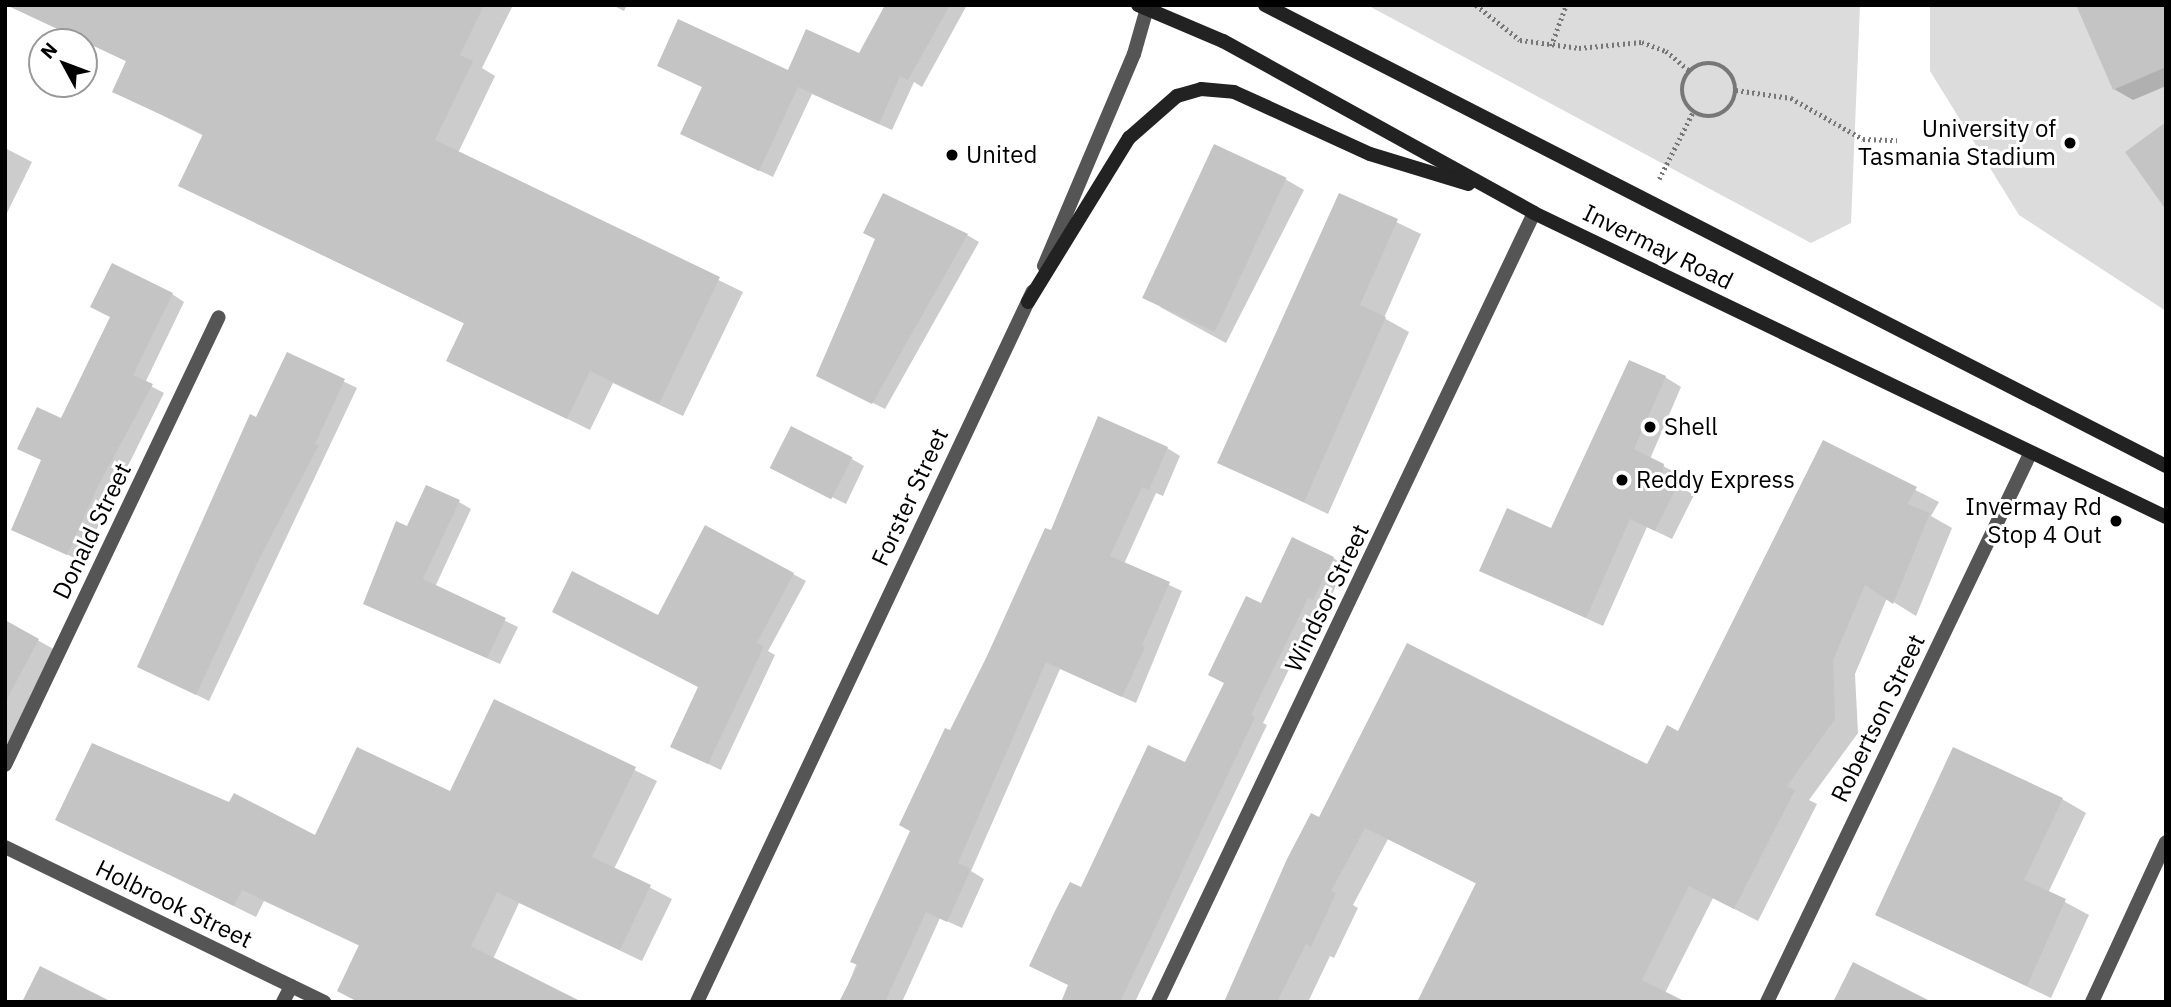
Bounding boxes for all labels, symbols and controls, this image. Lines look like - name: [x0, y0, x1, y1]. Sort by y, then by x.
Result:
- north arrow: [28, 28, 98, 98]
- text: N: [35, 37, 62, 64]
- place label: University of Tasmania Stadium: [1858, 115, 2056, 171]
- marker: University of Tasmania Stadium: [2062, 135, 2078, 151]
- place label: United: [966, 141, 1037, 169]
- marker: United: [944, 147, 960, 163]
- street label: Invermay Road: [1578, 198, 1738, 296]
- place label: Shell: [1664, 413, 1718, 441]
- marker: Shell: [1642, 419, 1658, 435]
- street label: Forster Street: [866, 424, 954, 570]
- street label: Donald Street: [47, 458, 137, 604]
- place label: Reddy Express: [1636, 466, 1795, 494]
- marker: Reddy Express: [1614, 472, 1630, 488]
- place label: Invermay Rd Stop 4 Out: [1965, 493, 2102, 549]
- marker: Invermay Rd Stop 4 Out: [2108, 513, 2124, 529]
- street label: Windsor Street: [1279, 520, 1375, 676]
- street label: Robertson Street: [1825, 629, 1931, 807]
- street label: Holbrook Street: [91, 854, 257, 954]

